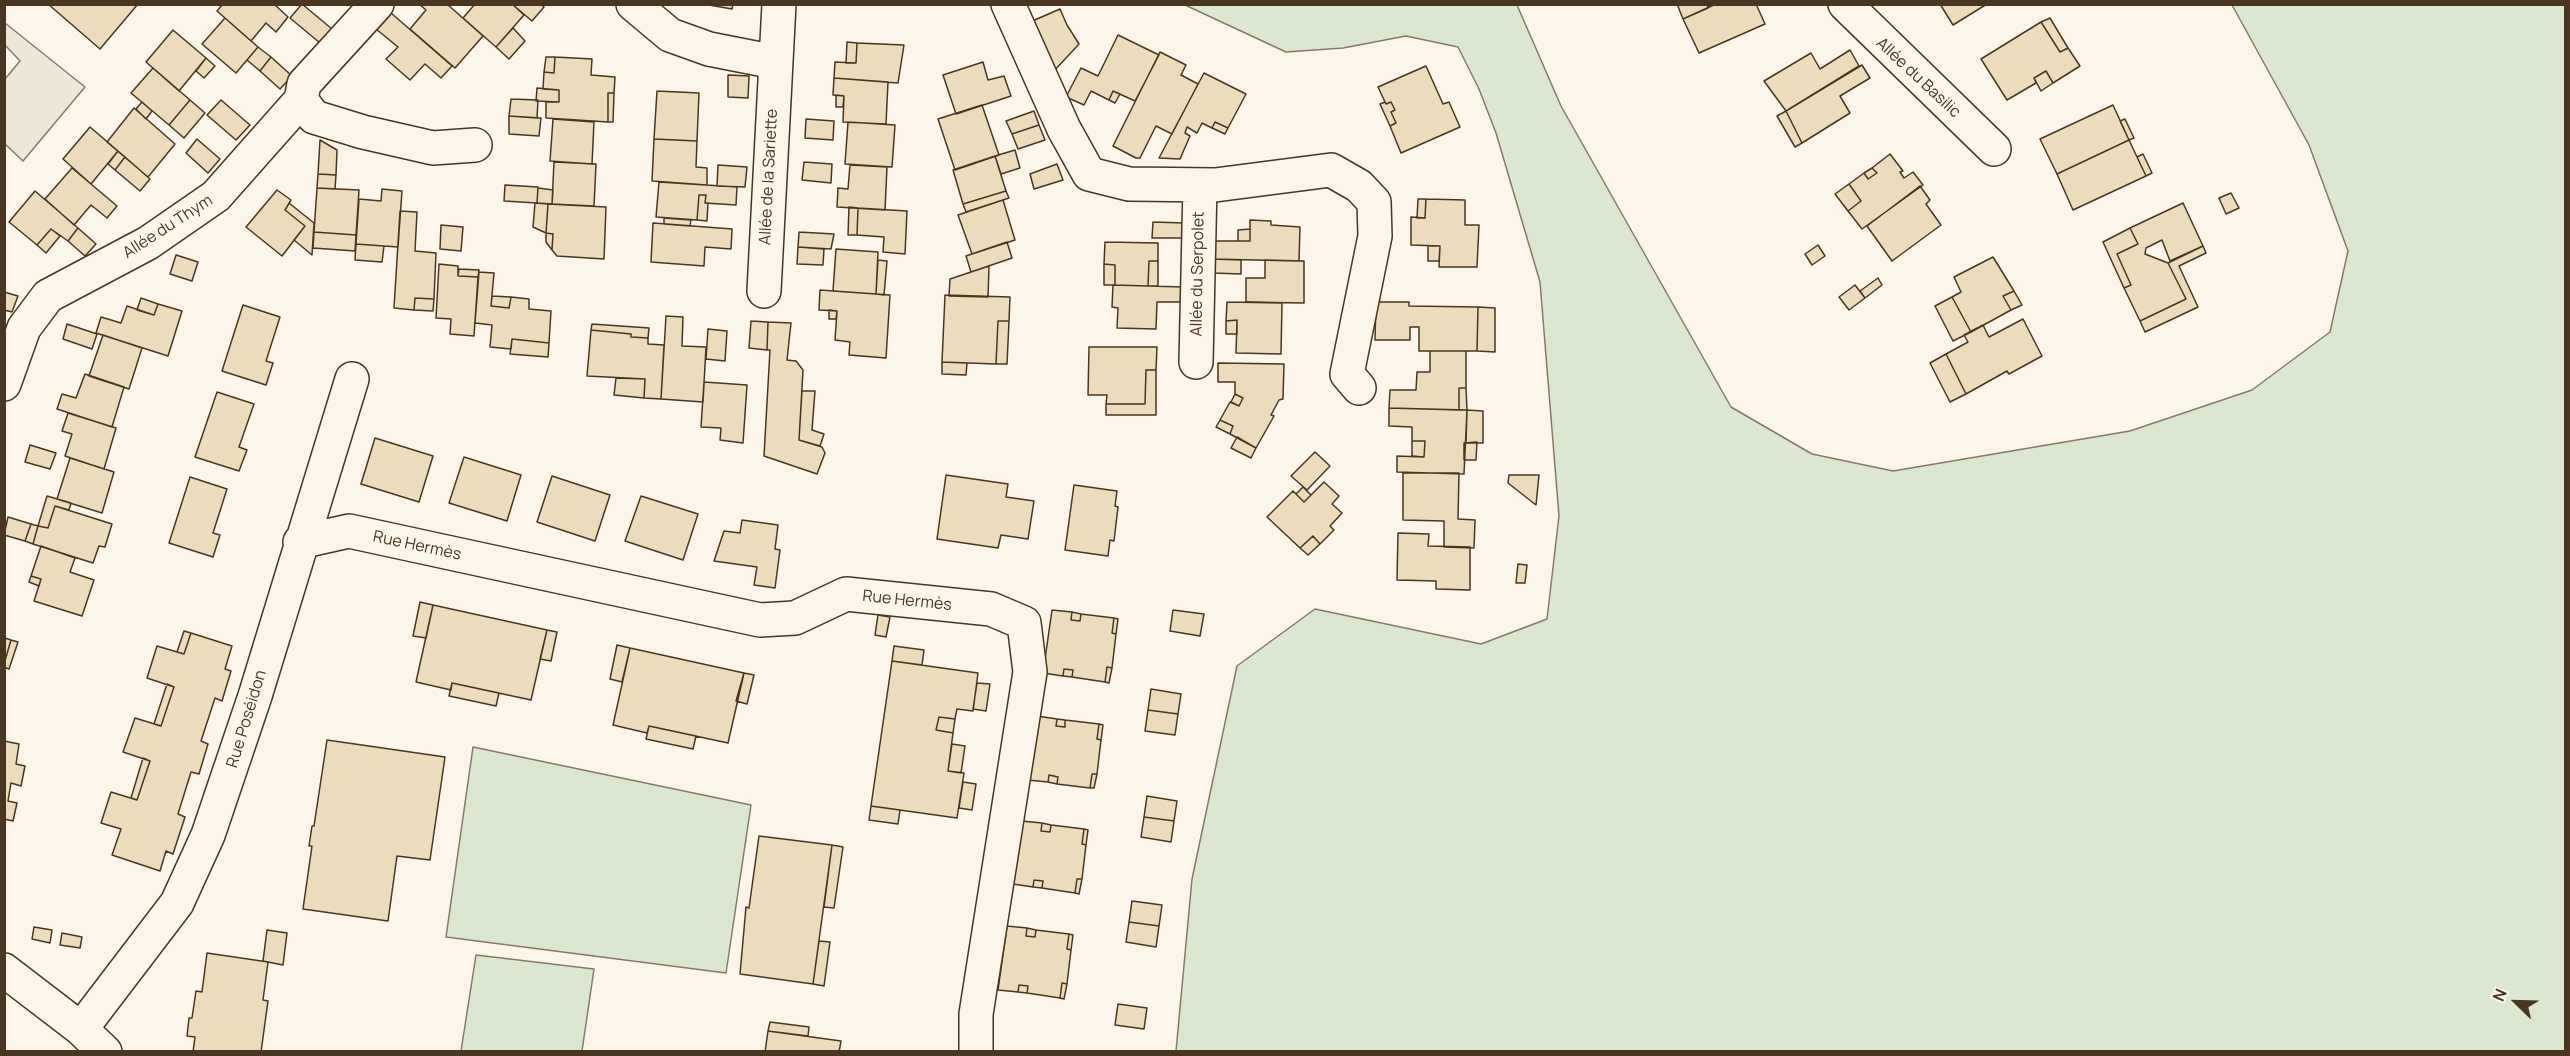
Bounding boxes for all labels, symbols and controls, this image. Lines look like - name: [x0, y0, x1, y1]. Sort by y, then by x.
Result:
- street label: Allée du Basilic: [1872, 34, 1964, 122]
- street label: Allée de la Sariette: [756, 108, 782, 246]
- street label: Allée du Thym: [120, 191, 216, 263]
- street label: Allée du Serpolet: [1187, 211, 1209, 337]
- street label: Rue Hermès: [371, 527, 463, 565]
- street label: Rue Hermès: [861, 587, 953, 615]
- street label: Rue Poséidon: [223, 668, 271, 770]
- north arrow: [2486, 972, 2546, 1032]
- text: N: [2487, 985, 2512, 1005]

